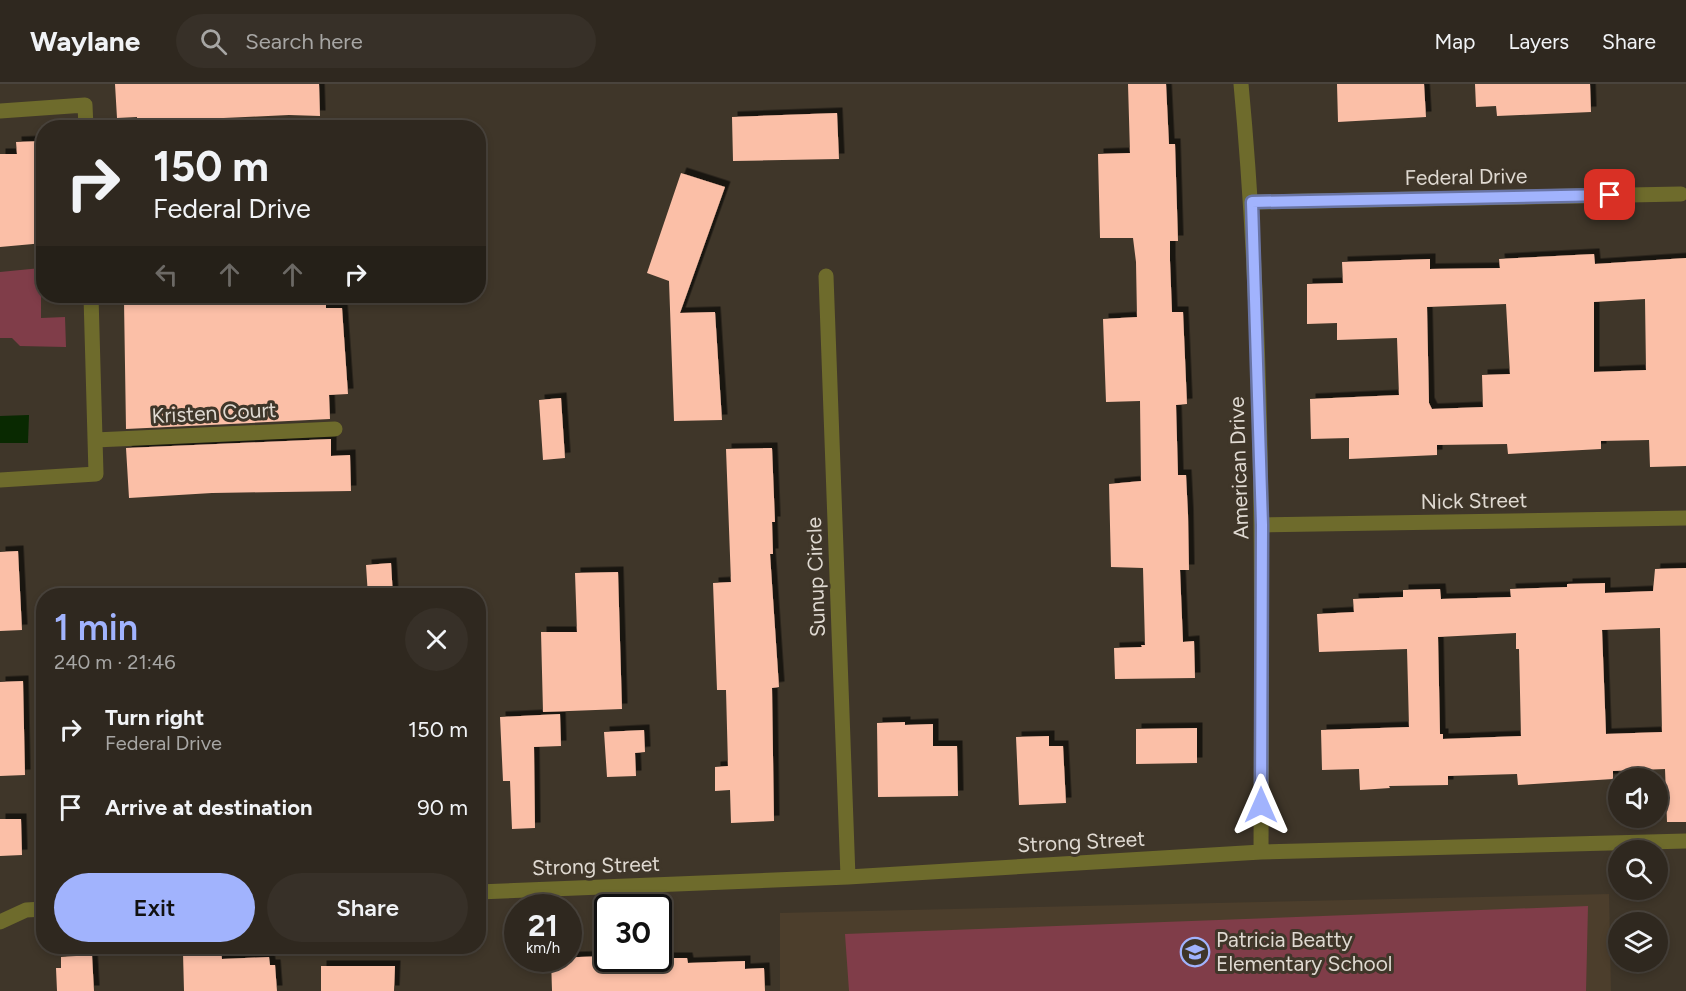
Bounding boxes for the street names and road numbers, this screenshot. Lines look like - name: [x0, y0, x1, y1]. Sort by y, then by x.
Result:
- street label: Federal Drive: [1404, 163, 1528, 190]
- street label: American Drive: [1224, 396, 1253, 540]
- street label: Kristen Court: [151, 397, 277, 428]
- street label: Nick Street: [1420, 487, 1528, 514]
- street label: Sunup Circle: [801, 517, 830, 638]
- street label: Strong Street: [1016, 826, 1146, 857]
- street label: Strong Street: [532, 851, 661, 880]

